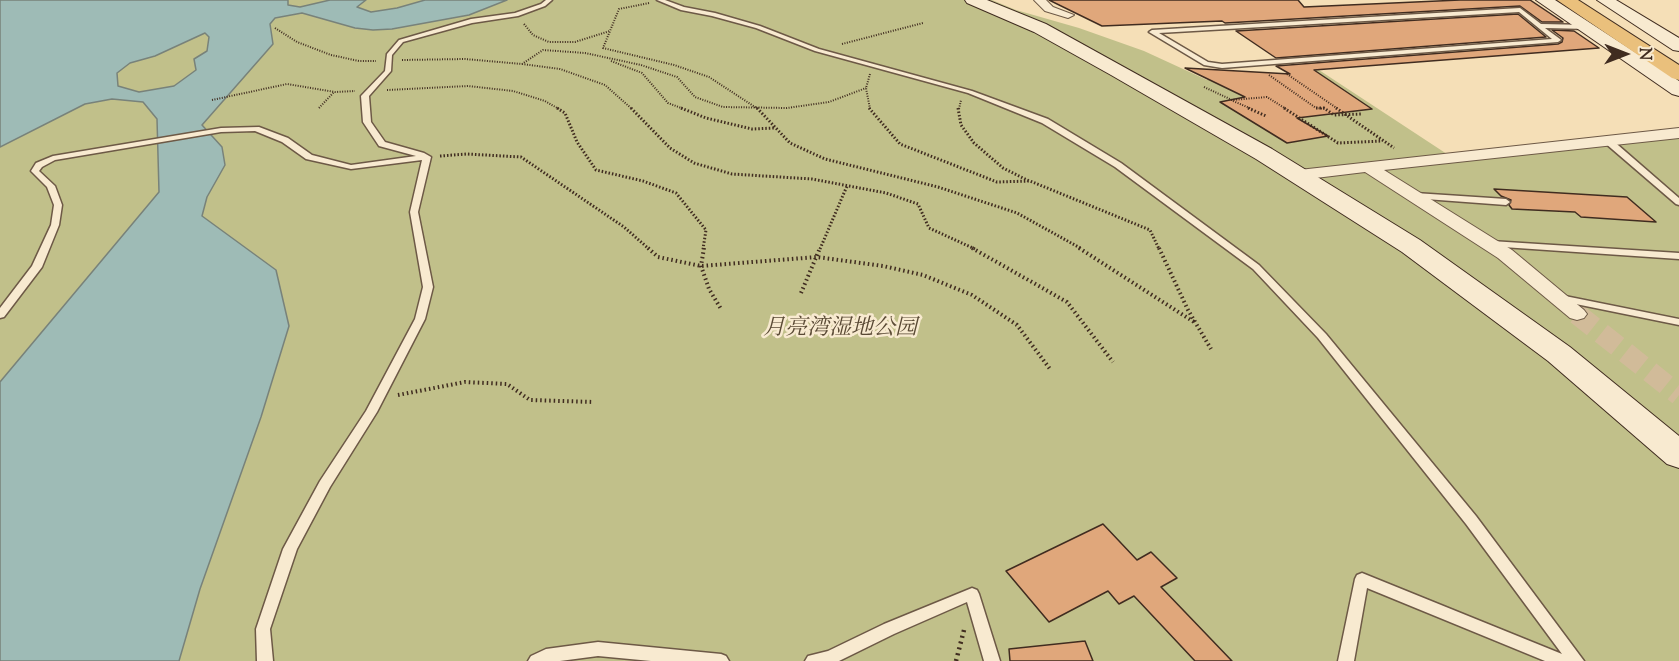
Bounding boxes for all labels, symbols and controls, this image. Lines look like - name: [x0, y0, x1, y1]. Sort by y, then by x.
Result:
- north arrow: [1595, 24, 1655, 84]
- text: N: [1632, 48, 1655, 60]
- park label: 月亮湾湿地公园: [763, 317, 917, 343]

